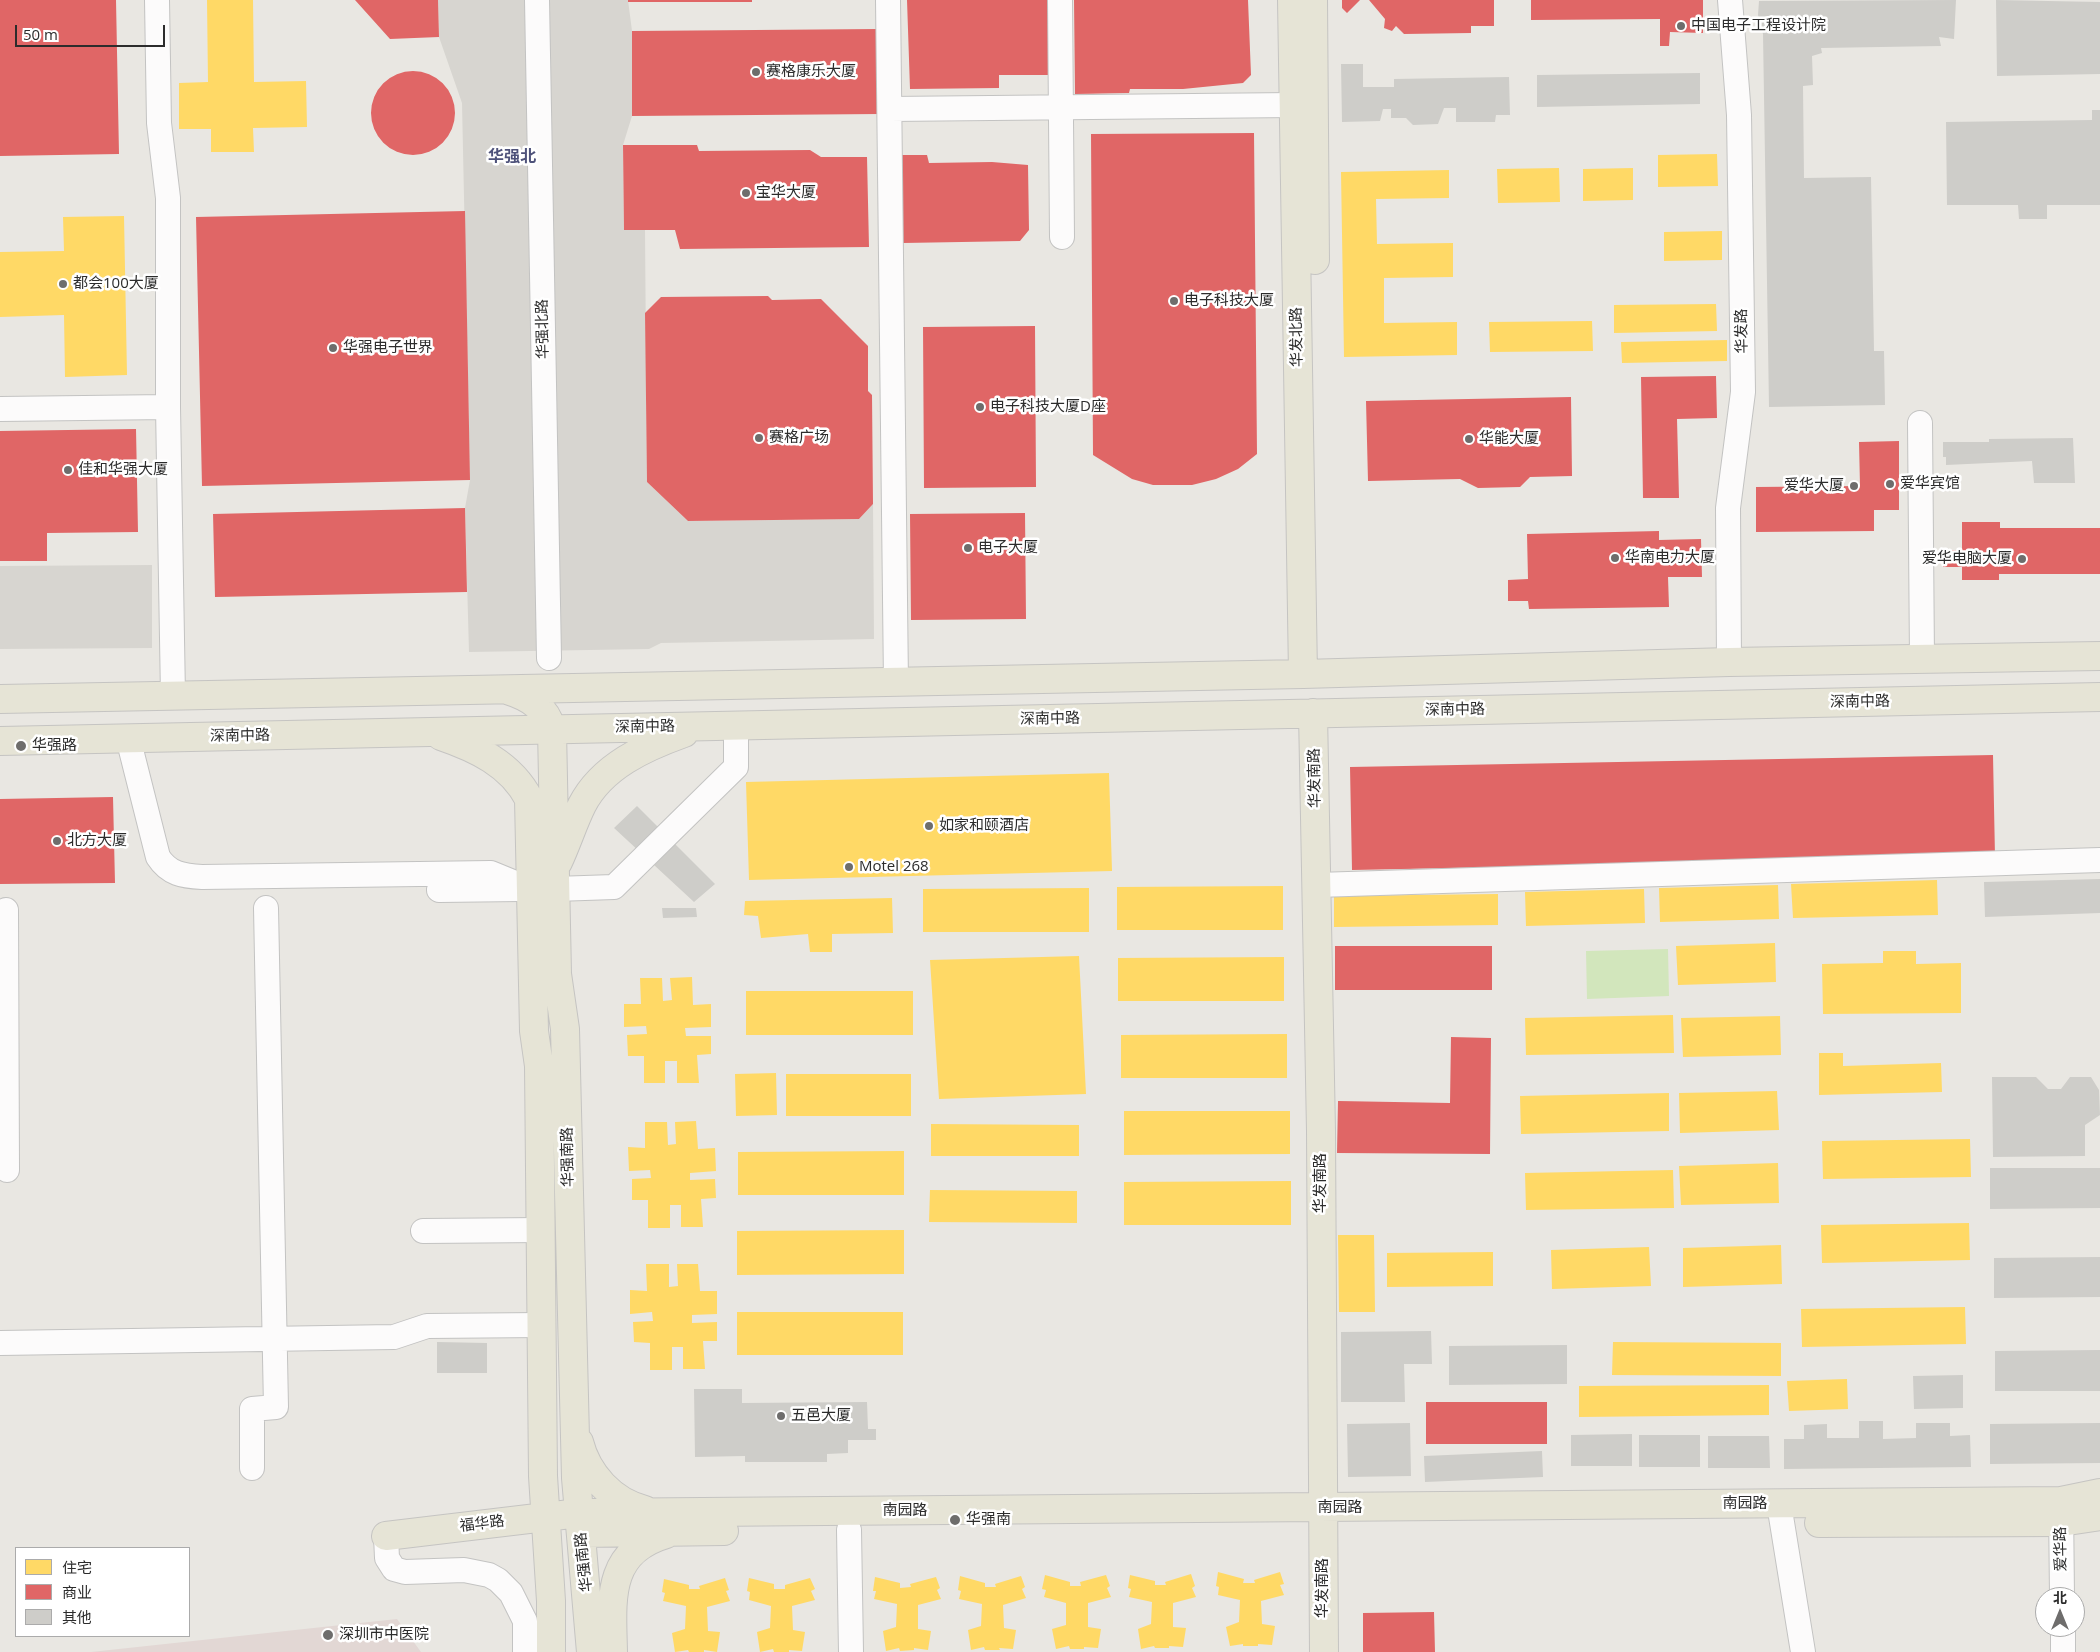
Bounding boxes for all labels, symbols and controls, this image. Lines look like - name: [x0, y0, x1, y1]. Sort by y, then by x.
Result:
- scale bar: [18, 15, 168, 47]
- place label: 中国电子工程设计院: [1691, 17, 1826, 35]
- marker: 中国电子工程设计院: [1675, 20, 1687, 32]
- text: 50 m: [23, 24, 58, 44]
- place label: 赛格康乐大厦: [766, 63, 856, 81]
- marker: 赛格康乐大厦: [750, 66, 762, 78]
- district label: 华强北: [488, 147, 536, 167]
- place label: 宝华大厦: [756, 184, 816, 202]
- marker: 宝华大厦: [740, 187, 752, 199]
- place label: 都会100大厦: [73, 275, 159, 293]
- marker: 都会100大厦: [57, 278, 69, 290]
- place label: 电子科技大厦: [1184, 292, 1274, 310]
- marker: 电子科技大厦: [1168, 295, 1180, 307]
- street label: 华强北路: [533, 299, 553, 359]
- street label: 华发北路: [1287, 307, 1307, 367]
- street label: 华发路: [1733, 308, 1751, 354]
- place label: 华强电子世界: [343, 339, 433, 357]
- marker: 华强电子世界: [327, 342, 339, 354]
- place label: 电子科技大厦D座: [990, 398, 1106, 416]
- marker: 电子科技大厦D座: [974, 401, 986, 413]
- place label: 赛格广场: [769, 429, 829, 447]
- place label: 华能大厦: [1479, 430, 1539, 448]
- marker: 赛格广场: [753, 432, 765, 444]
- marker: 华能大厦: [1463, 433, 1475, 445]
- place label: 佳和华强大厦: [78, 461, 168, 479]
- marker: 佳和华强大厦: [62, 464, 74, 476]
- place label: 爱华宾馆: [1900, 475, 1960, 493]
- place label: 爱华大厦: [1784, 477, 1844, 495]
- marker: 爱华宾馆: [1884, 478, 1896, 490]
- marker: 爱华大厦: [1848, 480, 1860, 492]
- place label: 电子大厦: [978, 539, 1038, 557]
- marker: 电子大厦: [962, 542, 974, 554]
- place label: 华南电力大厦: [1625, 549, 1715, 567]
- place label: 爱华电脑大厦: [1922, 550, 2012, 568]
- marker: 华南电力大厦: [1609, 552, 1621, 564]
- marker: 爱华电脑大厦: [2016, 553, 2028, 565]
- street label: 深南中路: [1830, 692, 1890, 712]
- street label: 深南中路: [1425, 700, 1485, 720]
- street label: 深南中路: [1020, 709, 1080, 729]
- street label: 深南中路: [615, 717, 675, 737]
- street label: 深南中路: [210, 726, 270, 746]
- place label: 华强路: [32, 737, 77, 755]
- marker: 华强路: [14, 739, 28, 753]
- street label: 华发南路: [1305, 748, 1325, 808]
- place label: 如家和颐酒店: [939, 817, 1029, 835]
- marker: 如家和颐酒店: [923, 820, 935, 832]
- place label: 北方大厦: [67, 832, 127, 850]
- marker: 北方大厦: [51, 835, 63, 847]
- place label: Motel 268: [859, 858, 929, 876]
- marker: Motel 268: [843, 861, 855, 873]
- street label: 华强南路: [558, 1127, 578, 1187]
- street label: 华发南路: [1312, 1153, 1330, 1213]
- place label: 五邑大厦: [791, 1407, 851, 1425]
- marker: 五邑大厦: [775, 1410, 787, 1422]
- street label: 南园路: [1723, 1495, 1767, 1513]
- street label: 南园路: [1318, 1499, 1362, 1517]
- street label: 南园路: [883, 1502, 927, 1520]
- place label: 华强南: [966, 1511, 1011, 1529]
- street label: 福华路: [459, 1512, 505, 1536]
- marker: 华强南: [948, 1513, 962, 1527]
- street label: 爱华路: [2052, 1526, 2070, 1572]
- street label: 华强南路: [572, 1531, 596, 1593]
- legend: [15, 1547, 190, 1637]
- text: 住宅: [62, 1557, 92, 1577]
- street label: 华发南路: [1314, 1558, 1332, 1618]
- text: 商业: [62, 1582, 92, 1602]
- north arrow: [2035, 1587, 2085, 1637]
- text: 北: [2053, 1588, 2067, 1607]
- text: 其他: [62, 1607, 92, 1627]
- place label: 深圳市中医院: [339, 1626, 429, 1644]
- marker: 深圳市中医院: [321, 1628, 335, 1642]

